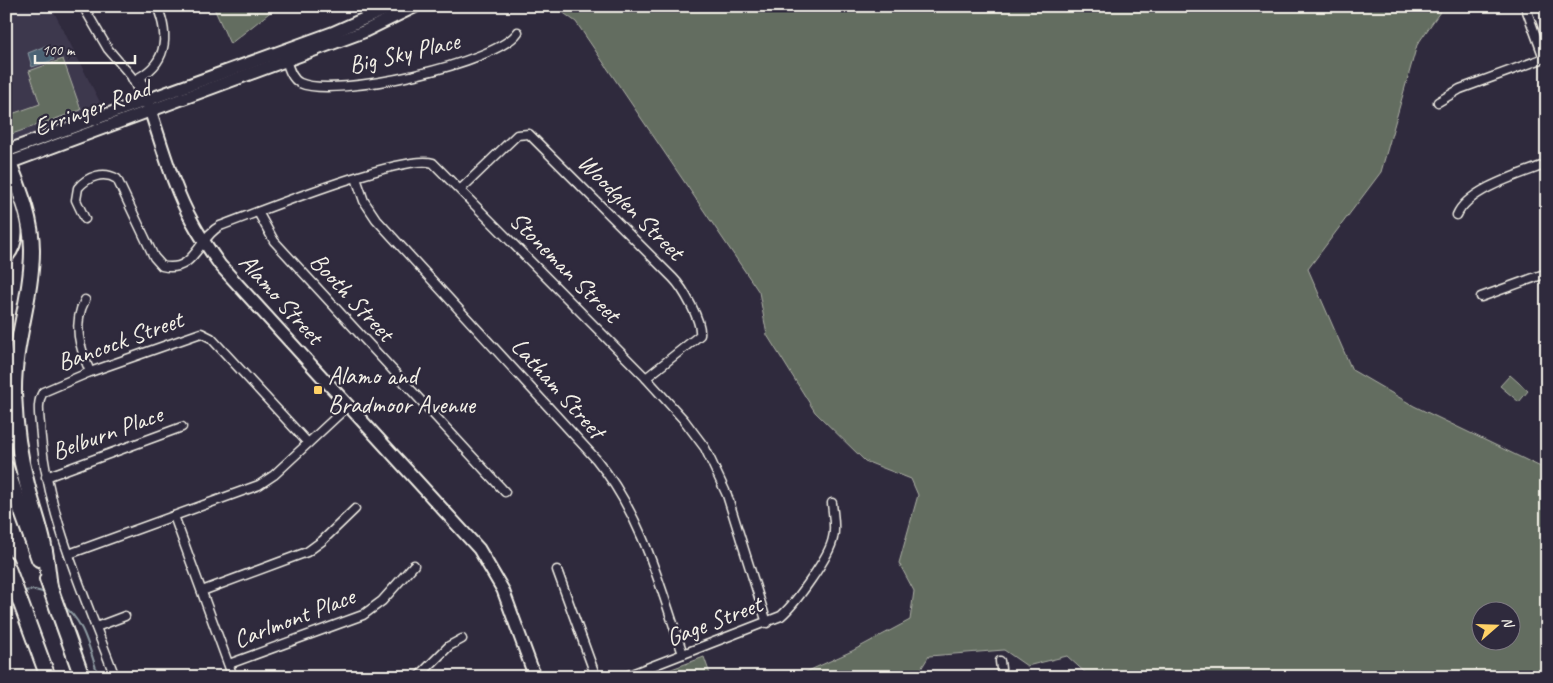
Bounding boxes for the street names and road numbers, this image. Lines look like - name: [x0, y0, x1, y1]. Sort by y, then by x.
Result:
- street label: Big Sky Place: [346, 24, 464, 81]
- street label: Erringer Road: [29, 71, 158, 144]
- street label: Woodglen Street: [571, 147, 693, 269]
- street label: Stoneman Street: [503, 205, 629, 331]
- street label: Booth Street: [303, 246, 403, 350]
- street label: Alamo Street: [232, 247, 332, 353]
- street label: Bancock Street: [53, 303, 190, 378]
- street label: Latham Street: [504, 331, 614, 448]
- street label: Belburn Place: [47, 398, 169, 468]
- street label: Carlmont Place: [229, 580, 361, 656]
- street label: Gage Street: [662, 587, 769, 654]

